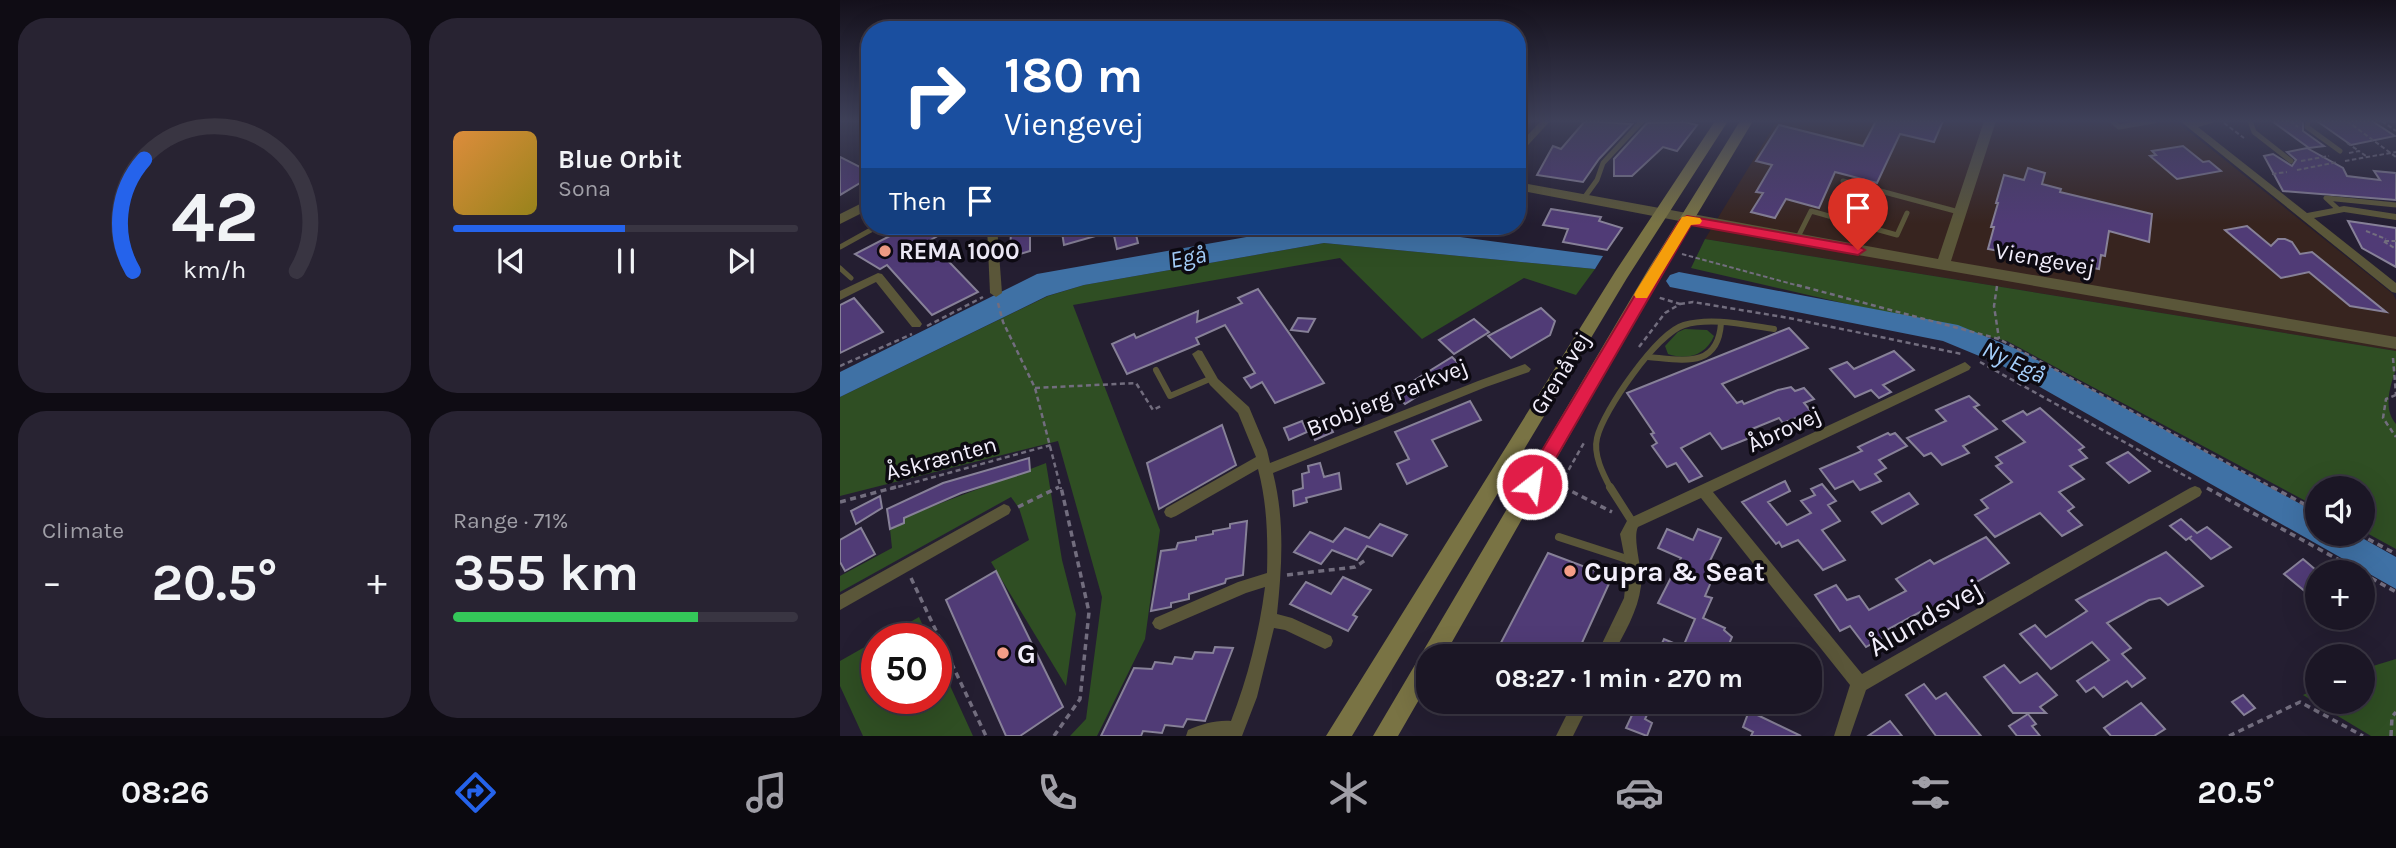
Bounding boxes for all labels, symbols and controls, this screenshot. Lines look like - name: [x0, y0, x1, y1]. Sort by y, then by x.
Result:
- text: 180 m: [1004, 47, 1143, 104]
- icon: right: [889, 49, 980, 140]
- text: Viengevej: [1004, 106, 1144, 143]
- text: Blue Orbit: [558, 144, 682, 175]
- text: 42: [171, 175, 258, 260]
- text: Sona: [558, 175, 611, 202]
- pin: [1828, 178, 1888, 250]
- icon: arrive: [961, 182, 999, 220]
- text: Then: [889, 186, 947, 217]
- icon: arrive: [1839, 189, 1877, 227]
- street label: Viengevej: [1993, 237, 2097, 282]
- place label: REMA 1000: [899, 238, 1019, 265]
- water label: Egå: [1168, 240, 1208, 274]
- icon: previous: [492, 242, 530, 280]
- icon: pause: [607, 242, 645, 280]
- icon: next: [722, 242, 760, 280]
- marker: REMA 1000: [877, 243, 893, 259]
- text: km/h: [183, 255, 246, 284]
- street label: Grenåvej: [1525, 327, 1596, 419]
- water label: Ny Egå: [1978, 335, 2050, 389]
- street label: Brobjerg Parkvej: [1303, 353, 1472, 442]
- street label: Åbrovej: [1743, 401, 1825, 458]
- street label: Åskrænten: [882, 431, 1000, 486]
- position arrow: [1495, 447, 1569, 521]
- map controls: [2305, 476, 2375, 714]
- button: sound: [2305, 476, 2375, 546]
- text: Range · 71%: [453, 507, 569, 534]
- text: Climate: [42, 517, 124, 544]
- text: 355 km: [453, 542, 639, 603]
- text: 20.5°: [152, 552, 278, 613]
- place label: Cupra & Seat: [1584, 555, 1765, 588]
- text: −: [42, 560, 62, 605]
- text: +: [367, 560, 387, 605]
- button: +: [2305, 560, 2375, 630]
- marker: Cupra & Seat: [1562, 563, 1578, 579]
- street label: Ålundsvej: [1862, 572, 1988, 663]
- speed limit sign: 50: [861, 623, 952, 714]
- place label: G: [1017, 637, 1036, 670]
- button: −: [2305, 644, 2375, 714]
- marker: G: [995, 645, 1011, 661]
- text: 08:27 · 1 min · 270 m: [1495, 663, 1743, 694]
- icon: directions: [451, 768, 500, 817]
- icon: music: [742, 768, 791, 817]
- icon: phone: [1033, 768, 1082, 817]
- icon: climate: [1324, 768, 1373, 817]
- icon: car: [1615, 768, 1664, 817]
- icon: filters: [1906, 768, 1955, 817]
- text: 08:26: [121, 774, 209, 811]
- text: 20.5°: [2197, 774, 2275, 811]

